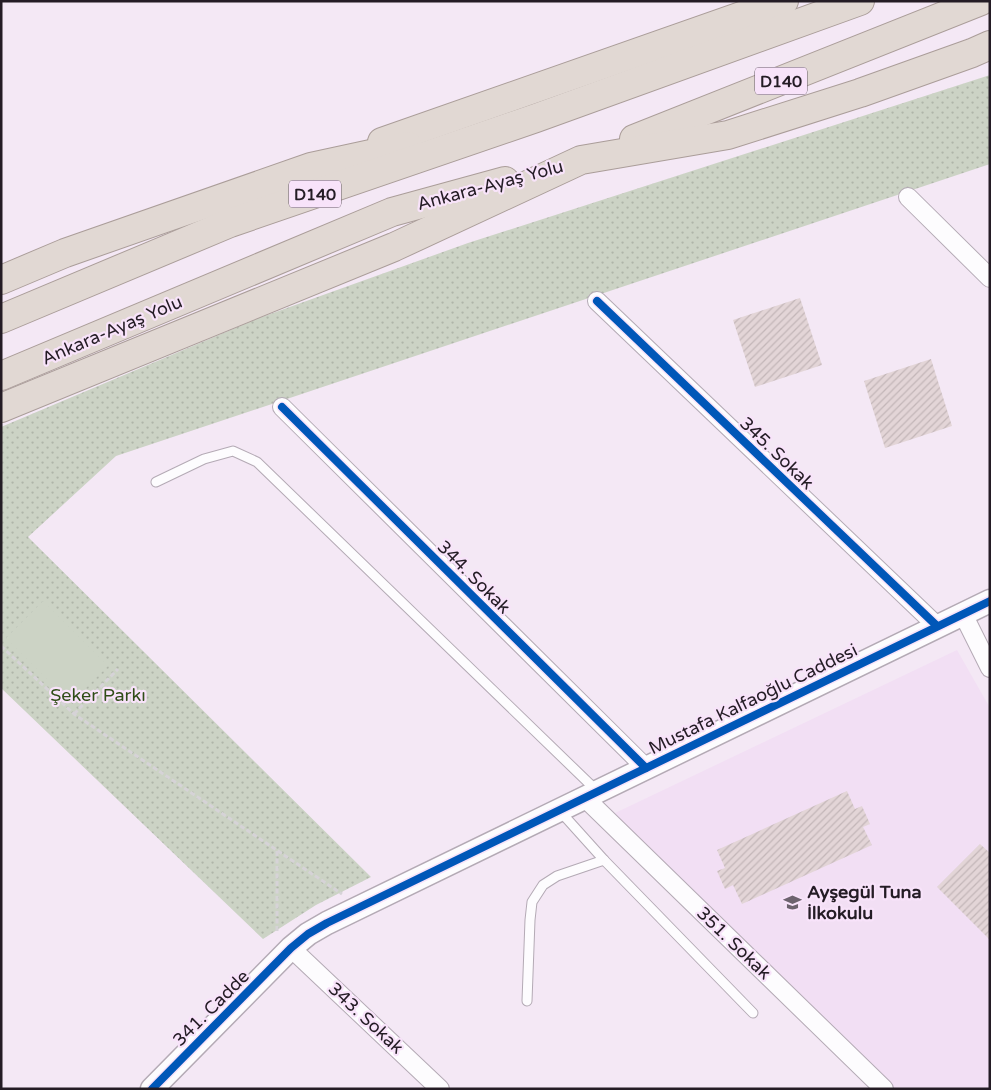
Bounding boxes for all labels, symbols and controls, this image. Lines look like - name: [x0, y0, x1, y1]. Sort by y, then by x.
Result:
- road number: D140: [755, 68, 807, 94]
- street label: Ankara-Ayaş Yolu: [414, 155, 566, 215]
- road number: D140: [289, 180, 341, 208]
- street label: Ankara-Ayaş Yolu: [38, 290, 186, 370]
- street label: 345. Sokak: [735, 412, 819, 494]
- street label: 344. Sokak: [433, 536, 515, 618]
- street label: Mustafa Kalfaoğlu Caddesi: [645, 639, 861, 759]
- park label: Şeker Parkı: [50, 684, 146, 706]
- place label: Ayşegül Tuna İlkokulu: [807, 881, 922, 924]
- school or university icon: Ayşegül Tuna İlkokulu: [783, 892, 803, 912]
- street label: 351. Sokak: [692, 902, 776, 984]
- street label: 341. Cadde: [168, 965, 254, 1051]
- street label: 343. Sokak: [324, 978, 408, 1059]

